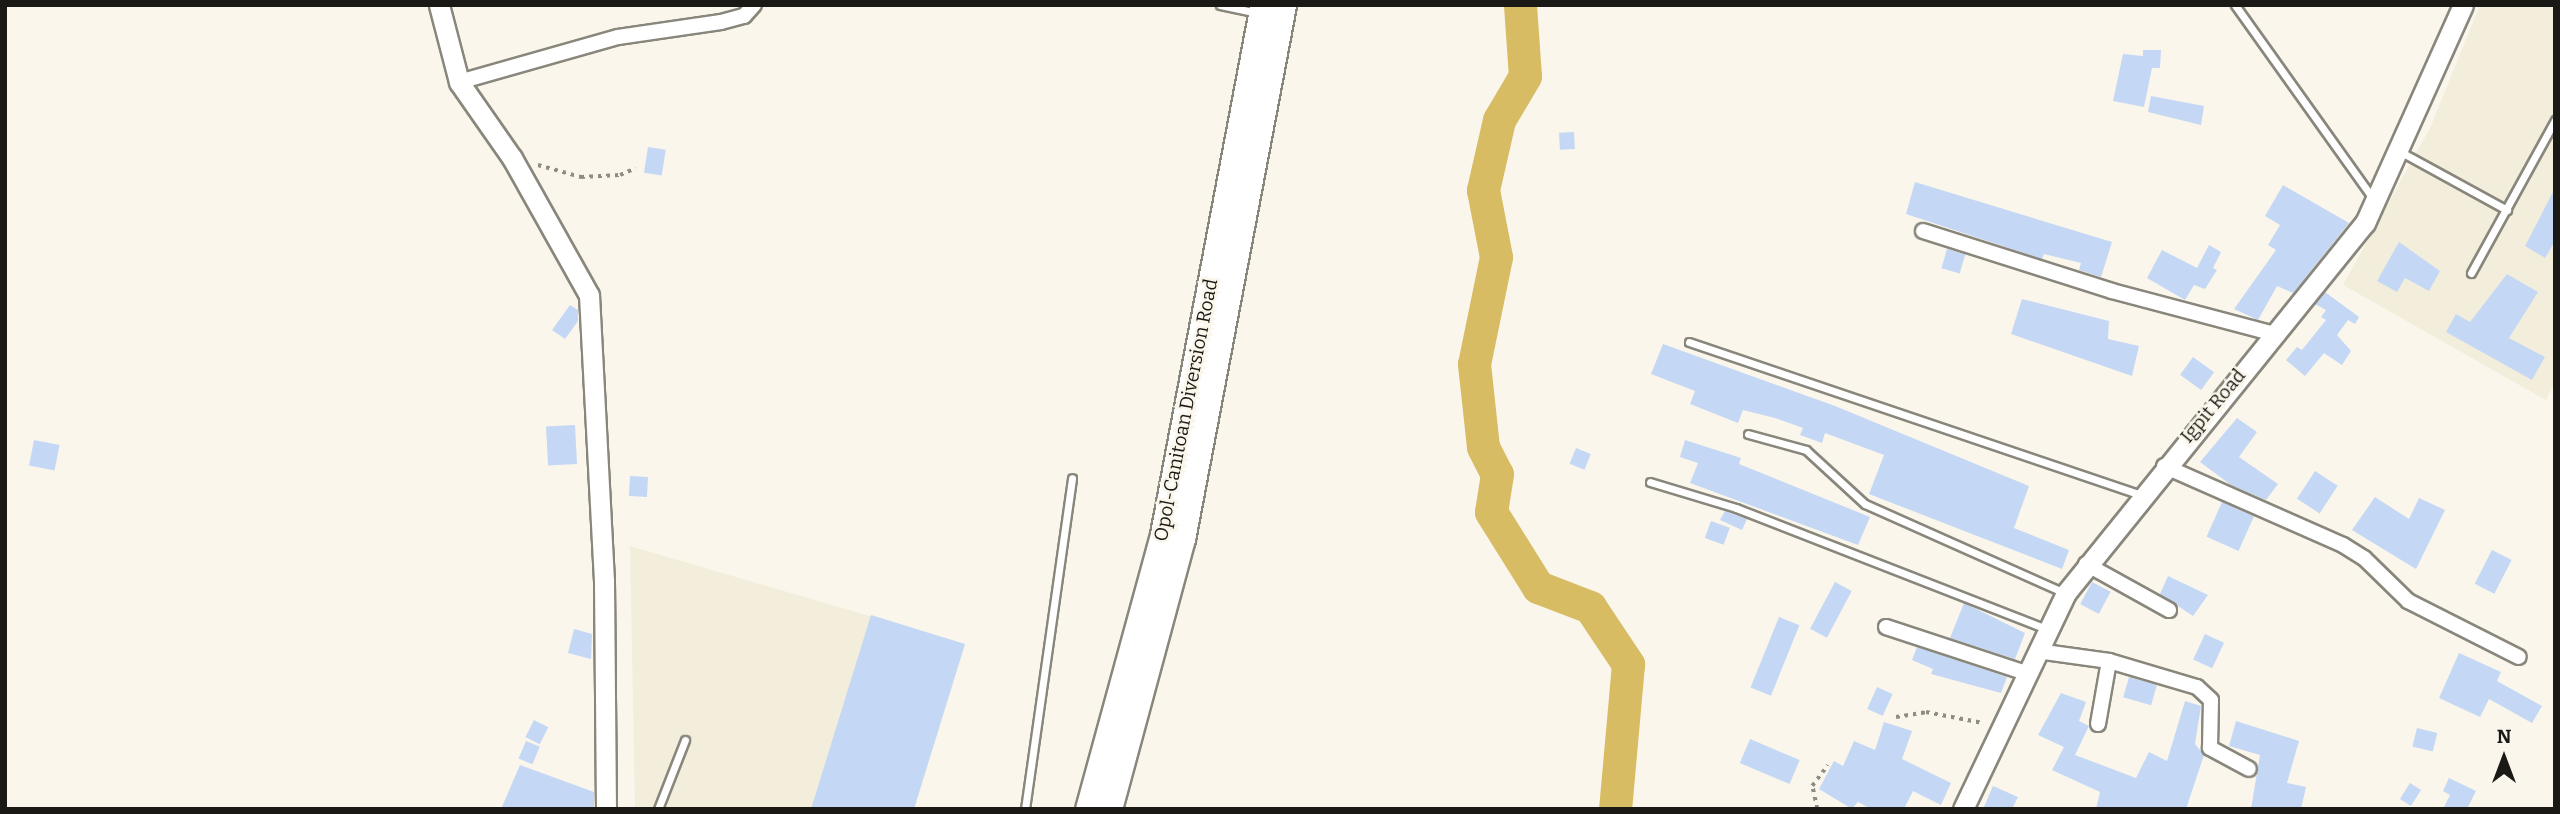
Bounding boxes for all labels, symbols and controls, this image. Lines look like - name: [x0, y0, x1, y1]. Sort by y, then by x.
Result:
- street label: Opol-Canitoan Diversion Road: [1149, 277, 1223, 543]
- street label: Igpit Road: [2176, 365, 2250, 447]
- north arrow: [2469, 723, 2539, 793]
- text: N: [2497, 725, 2511, 748]

